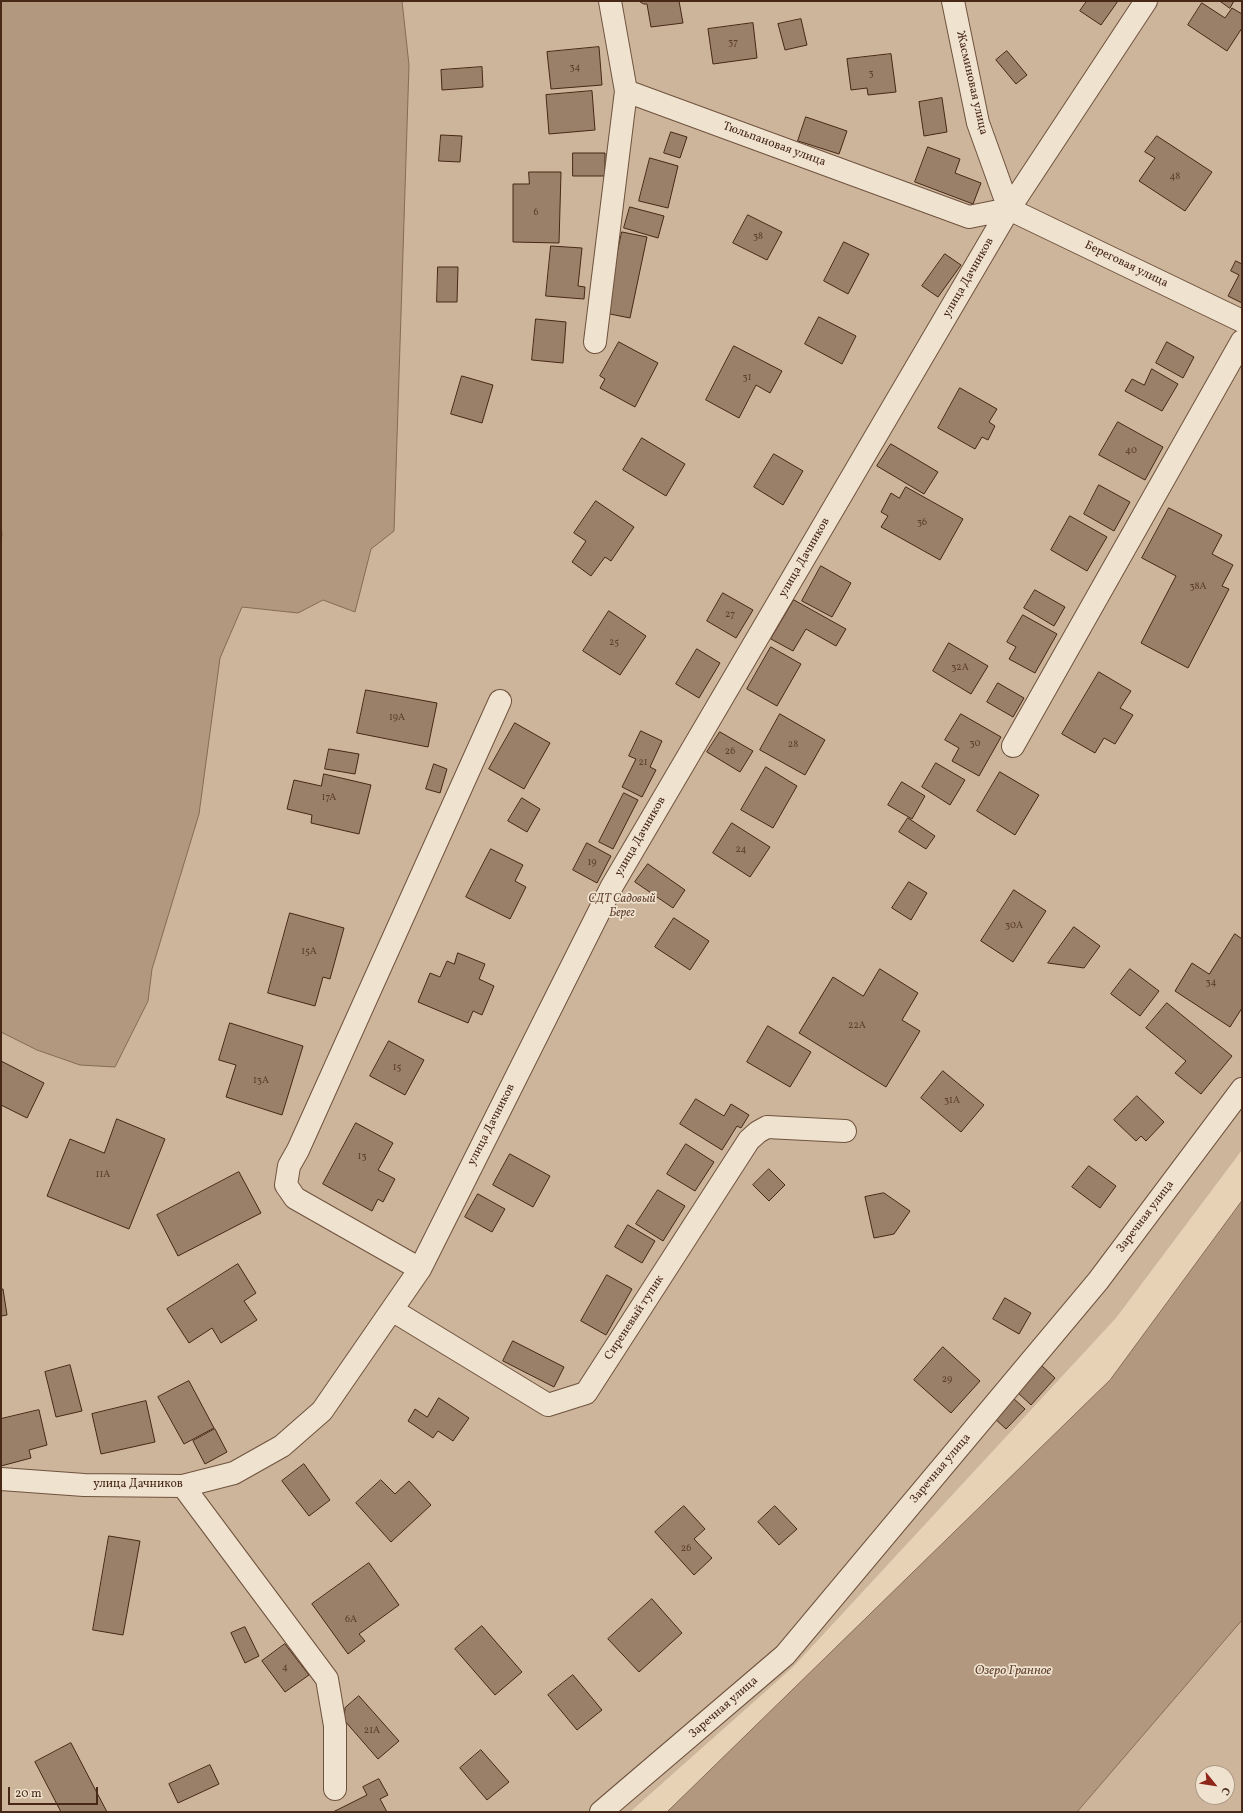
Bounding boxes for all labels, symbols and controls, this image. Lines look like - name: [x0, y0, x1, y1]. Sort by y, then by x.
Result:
- street label: Жасминовая улица: [952, 30, 990, 136]
- house number: 37: [728, 37, 738, 49]
- house number: 34: [569, 62, 581, 74]
- house number: 3: [868, 68, 874, 80]
- street label: Тюльпановая улица: [720, 120, 828, 170]
- house number: 48: [1170, 171, 1180, 183]
- house number: 6: [533, 207, 539, 219]
- house number: 38: [753, 231, 763, 243]
- street label: улица Дачников: [940, 236, 998, 320]
- street label: Береговая улица: [1082, 239, 1170, 291]
- house number: 31: [742, 372, 752, 384]
- house number: 40: [1125, 445, 1137, 457]
- street label: улица Дачников: [776, 516, 834, 600]
- house number: 36: [917, 517, 927, 529]
- house number: 38А: [1189, 581, 1207, 593]
- house number: 27: [725, 609, 735, 621]
- house number: 25: [609, 637, 619, 649]
- house number: 32А: [951, 662, 969, 674]
- house number: 19А: [389, 712, 405, 724]
- house number: 30: [970, 738, 980, 750]
- house number: 28: [788, 739, 798, 751]
- house number: 26: [725, 746, 735, 758]
- house number: 21: [638, 757, 648, 769]
- house number: 17А: [322, 792, 336, 804]
- street label: улица Дачников: [612, 795, 670, 879]
- house number: 24: [735, 844, 747, 856]
- house number: 19: [587, 857, 597, 869]
- park label: СДТ Садовый Берег: [588, 893, 656, 921]
- house number: 30А: [1005, 920, 1023, 932]
- house number: 15А: [301, 946, 317, 958]
- house number: 34: [1205, 977, 1217, 989]
- house number: 22А: [848, 1020, 866, 1032]
- house number: 15: [393, 1062, 401, 1074]
- house number: 13А: [253, 1075, 269, 1087]
- street label: улица Дачников: [465, 1082, 519, 1168]
- house number: 31А: [944, 1095, 960, 1107]
- house number: 13: [357, 1151, 367, 1163]
- house number: 11А: [96, 1169, 110, 1181]
- street label: Заречная улица: [1114, 1178, 1178, 1256]
- street label: Сиреневый тупик: [602, 1273, 668, 1363]
- house number: 29: [942, 1374, 952, 1386]
- street label: Заречная улица: [908, 1431, 974, 1507]
- street label: улица Дачников: [93, 1478, 183, 1492]
- house number: 26: [681, 1543, 691, 1555]
- house number: 6А: [345, 1614, 357, 1626]
- house number: 4: [282, 1662, 288, 1674]
- water label: Озеро Гранное: [975, 1664, 1051, 1680]
- street label: Заречная улица: [687, 1674, 761, 1742]
- house number: 21А: [364, 1725, 380, 1737]
- north arrow: [1195, 1765, 1235, 1805]
- scale bar: [10, 1779, 100, 1805]
- text: С: [1217, 1784, 1233, 1798]
- text: 20 m: [15, 1786, 42, 1802]

